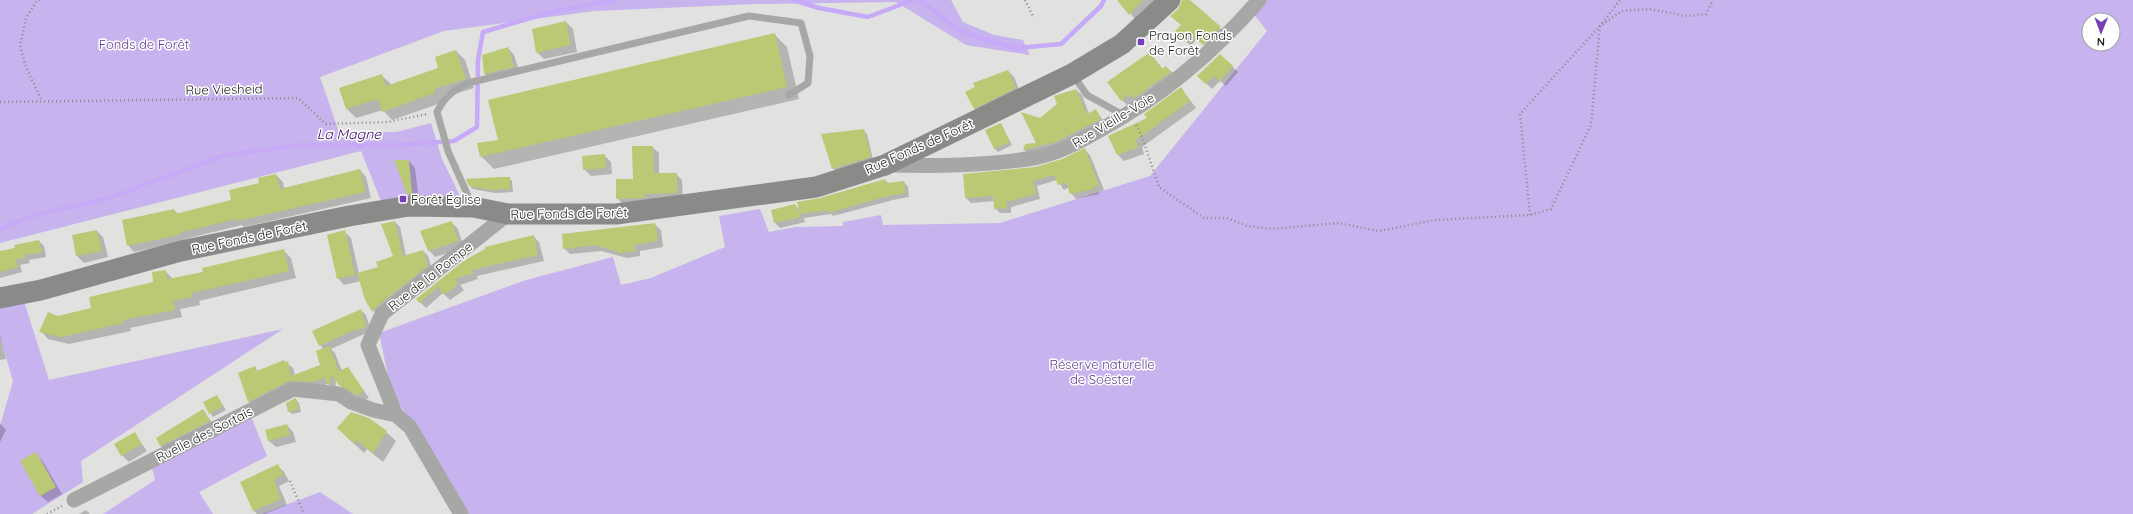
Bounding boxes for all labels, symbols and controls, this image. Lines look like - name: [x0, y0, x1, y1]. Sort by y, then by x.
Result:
- north arrow: [2081, 12, 2121, 52]
- place label: Prayon Fonds de Forêt: [1149, 27, 1232, 58]
- text: N: [2097, 35, 2105, 49]
- park label: Fonds de Forêt: [99, 36, 189, 52]
- marker: Prayon Fonds de Forêt: [1136, 37, 1146, 47]
- street label: Rue Viesheid: [185, 80, 263, 98]
- street label: Rue Vieille-Voie: [1069, 89, 1157, 151]
- street label: Rue Fonds de Forêt: [862, 115, 976, 177]
- water label: La Magne: [317, 125, 382, 143]
- place label: Forêt Église: [411, 191, 481, 207]
- marker: Forêt Église: [398, 194, 408, 204]
- street label: Rue Fonds de Forêt: [510, 204, 628, 222]
- street label: Rue Fonds de Forêt: [190, 217, 308, 257]
- street label: Rue de la Pompe: [385, 238, 475, 314]
- park label: Réserve naturelle de Soëster: [1049, 356, 1155, 387]
- street label: Ruelle des Sortais: [153, 403, 255, 465]

